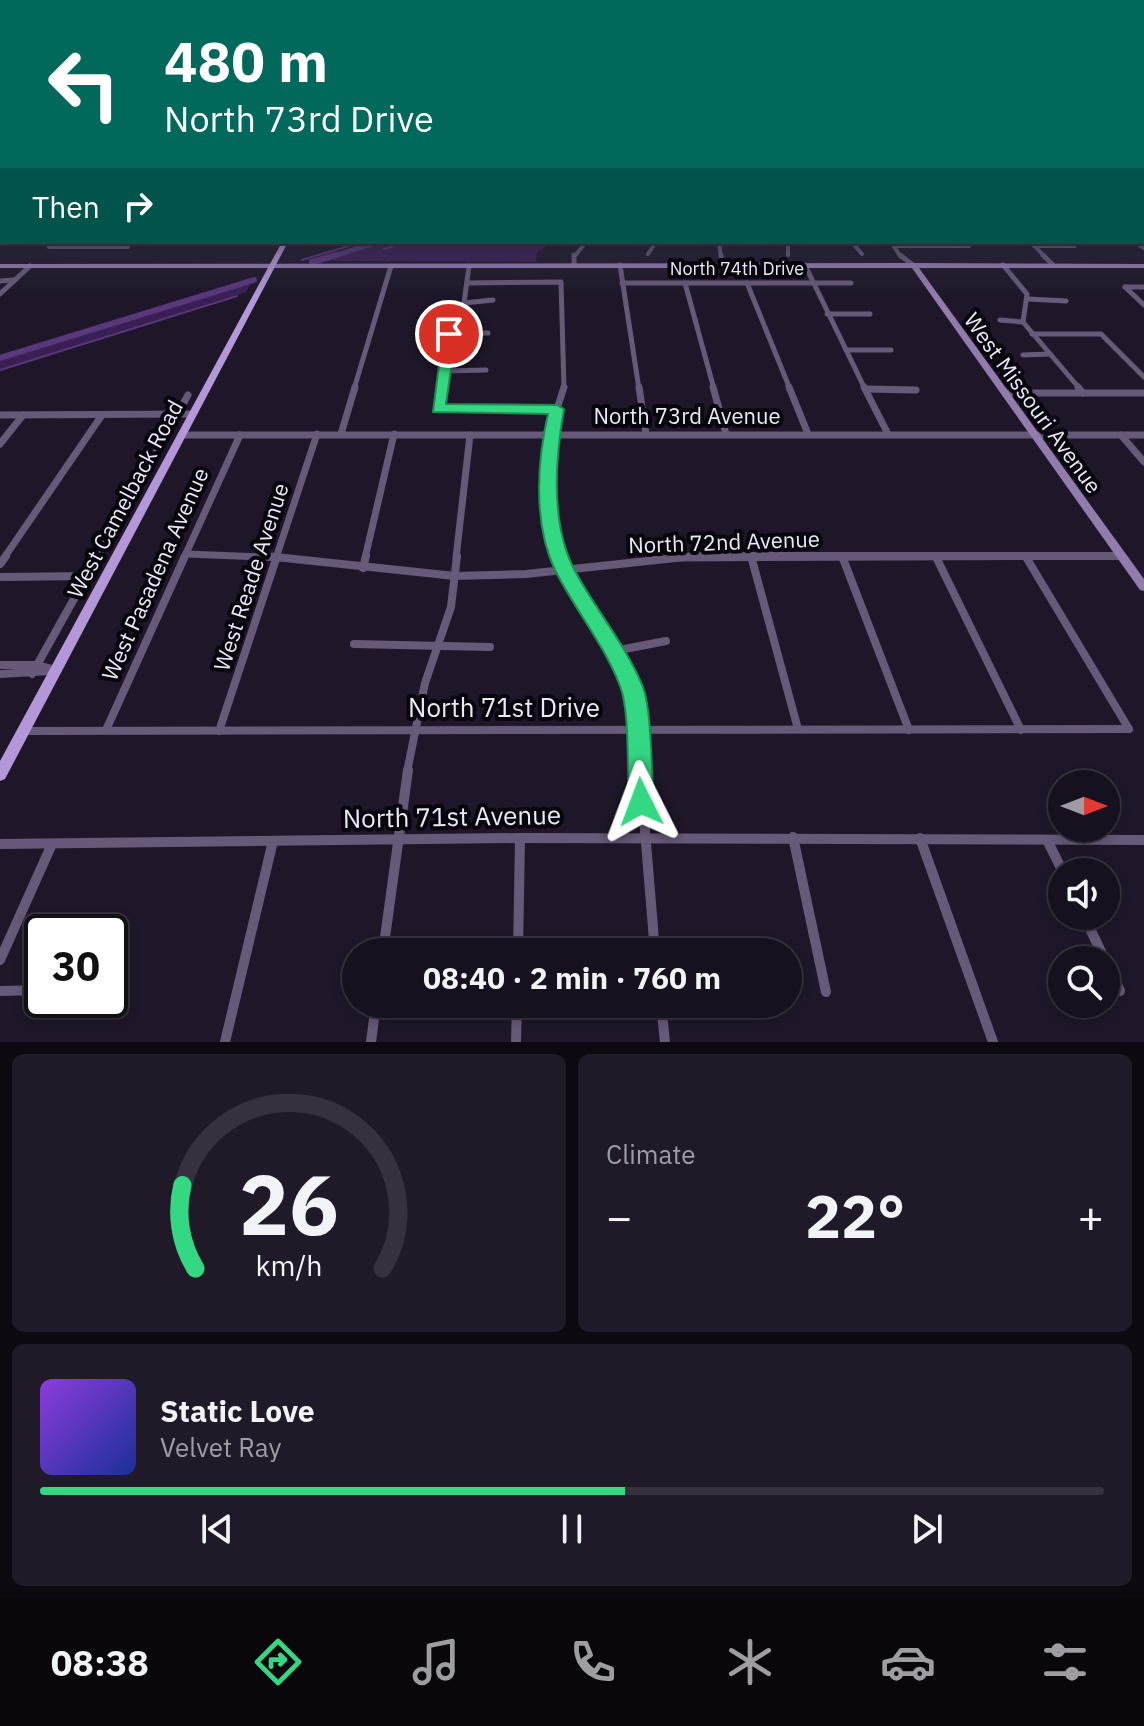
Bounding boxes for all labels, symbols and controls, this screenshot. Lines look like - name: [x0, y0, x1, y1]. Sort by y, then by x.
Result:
- text: 480 m: [164, 25, 328, 97]
- icon: left: [32, 32, 136, 136]
- text: North 73rd Drive: [164, 95, 434, 142]
- icon: right: [116, 184, 160, 228]
- text: Then: [32, 187, 100, 226]
- street label: North 74th Drive: [670, 257, 804, 280]
- pin: [415, 300, 483, 368]
- street label: West Missouri Avenue: [958, 307, 1109, 499]
- icon: arrive: [427, 312, 471, 356]
- street label: West Camelback Road: [60, 395, 189, 603]
- street label: North 73rd Avenue: [593, 401, 781, 430]
- street label: West Pasadena Avenue: [95, 463, 215, 685]
- street label: West Reade Avenue: [206, 479, 295, 674]
- street label: North 72nd Avenue: [628, 524, 820, 559]
- street label: North 71st Drive: [408, 690, 600, 724]
- position arrow: [599, 760, 683, 844]
- north arrow: [1048, 770, 1120, 842]
- map controls: [1048, 770, 1120, 1018]
- street label: North 71st Avenue: [343, 797, 561, 835]
- button: sound: [1048, 858, 1120, 930]
- speed limit sign: 30: [24, 914, 128, 1018]
- button: search: [1048, 946, 1120, 1018]
- text: 08:40 · 2 min · 760 m: [423, 958, 721, 997]
- text: Climate: [606, 1137, 696, 1171]
- text: 26: [239, 1150, 339, 1258]
- text: 22°: [805, 1176, 905, 1255]
- text: −: [606, 1188, 632, 1245]
- text: +: [1078, 1188, 1104, 1245]
- text: km/h: [255, 1247, 323, 1284]
- text: Static Love: [160, 1391, 315, 1430]
- text: Velvet Ray: [160, 1430, 281, 1464]
- icon: previous: [195, 1507, 239, 1551]
- icon: pause: [550, 1507, 594, 1551]
- icon: next: [905, 1507, 949, 1551]
- icon: directions: [250, 1634, 306, 1690]
- icon: music: [408, 1634, 464, 1690]
- icon: phone: [565, 1634, 621, 1690]
- icon: climate: [722, 1634, 778, 1690]
- icon: car: [880, 1634, 936, 1690]
- icon: filters: [1037, 1634, 1093, 1690]
- text: 08:38: [51, 1639, 149, 1686]

